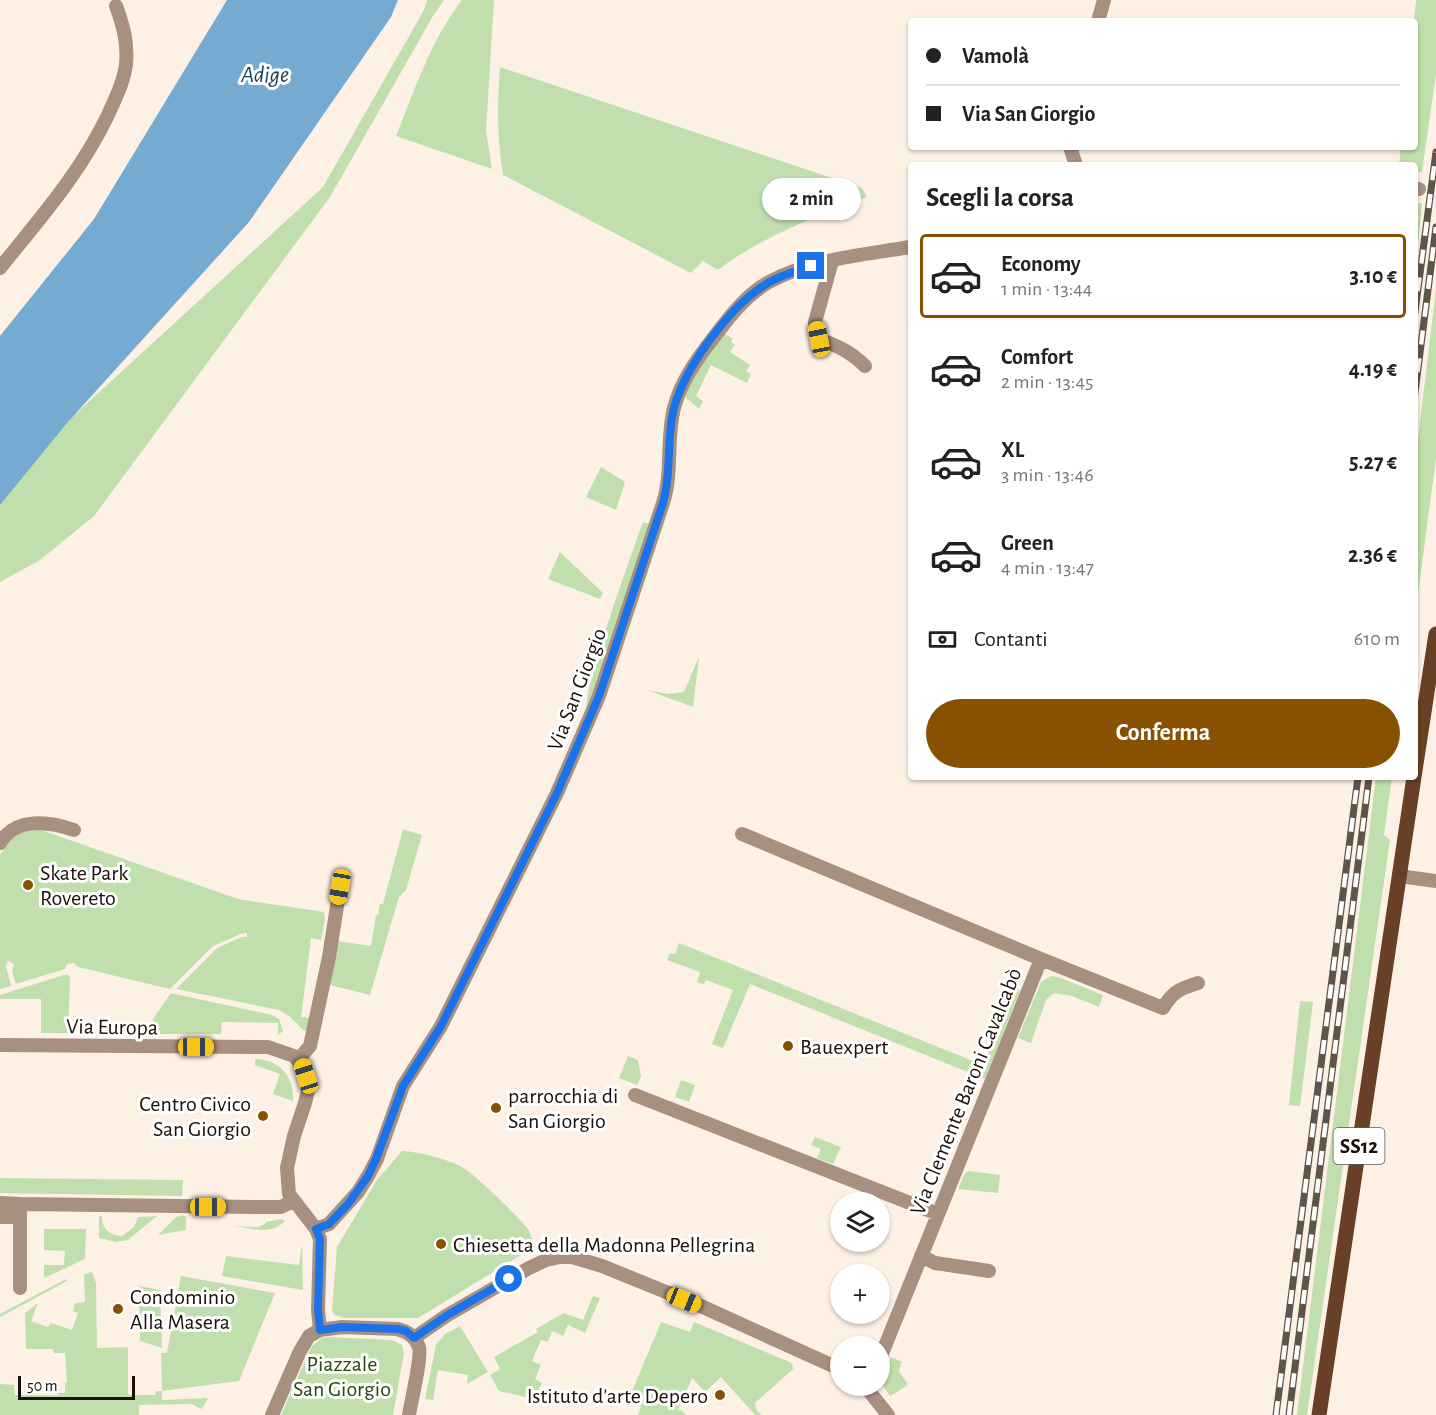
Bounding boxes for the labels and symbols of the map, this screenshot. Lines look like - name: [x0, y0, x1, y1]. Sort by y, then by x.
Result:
- water label: Adige: [240, 63, 289, 87]
- callout: 2 min: [762, 179, 860, 221]
- route end: [797, 252, 824, 279]
- car: [807, 320, 831, 358]
- street label: Via San Giorgio: [543, 625, 610, 754]
- place label: Skate Park Rovereto: [40, 862, 128, 909]
- car: [328, 868, 352, 906]
- marker: Skate Park Rovereto: [21, 878, 35, 892]
- street label: Via Clemente Baroni Cavalcabò: [906, 965, 1026, 1218]
- street label: Via Europa: [66, 1015, 158, 1039]
- place label: Bauexpert: [800, 1036, 888, 1058]
- car: [178, 1038, 214, 1056]
- marker: Bauexpert: [781, 1039, 795, 1053]
- car: [292, 1056, 320, 1096]
- place label: parrocchia di San Giorgio: [508, 1085, 618, 1132]
- place label: Centro Civico San Giorgio: [139, 1093, 251, 1140]
- marker: parrocchia di San Giorgio: [489, 1101, 503, 1115]
- marker: Centro Civico San Giorgio: [256, 1109, 270, 1123]
- road number: SS12: [1334, 1128, 1384, 1164]
- car: [190, 1198, 226, 1216]
- place label: Chiesetta della Madonna Pellegrina: [453, 1234, 755, 1256]
- marker: Chiesetta della Madonna Pellegrina: [434, 1237, 448, 1251]
- route start: [495, 1265, 522, 1292]
- car: [664, 1285, 704, 1315]
- place label: Condominio Alla Masera: [130, 1286, 235, 1333]
- marker: Condominio Alla Masera: [111, 1302, 125, 1316]
- park label: Piazzale San Giorgio: [293, 1353, 391, 1400]
- scale bar: [18, 1373, 135, 1400]
- place label: Istituto d'arte Depero: [527, 1385, 708, 1407]
- marker: Istituto d'arte Depero: [713, 1388, 727, 1402]

